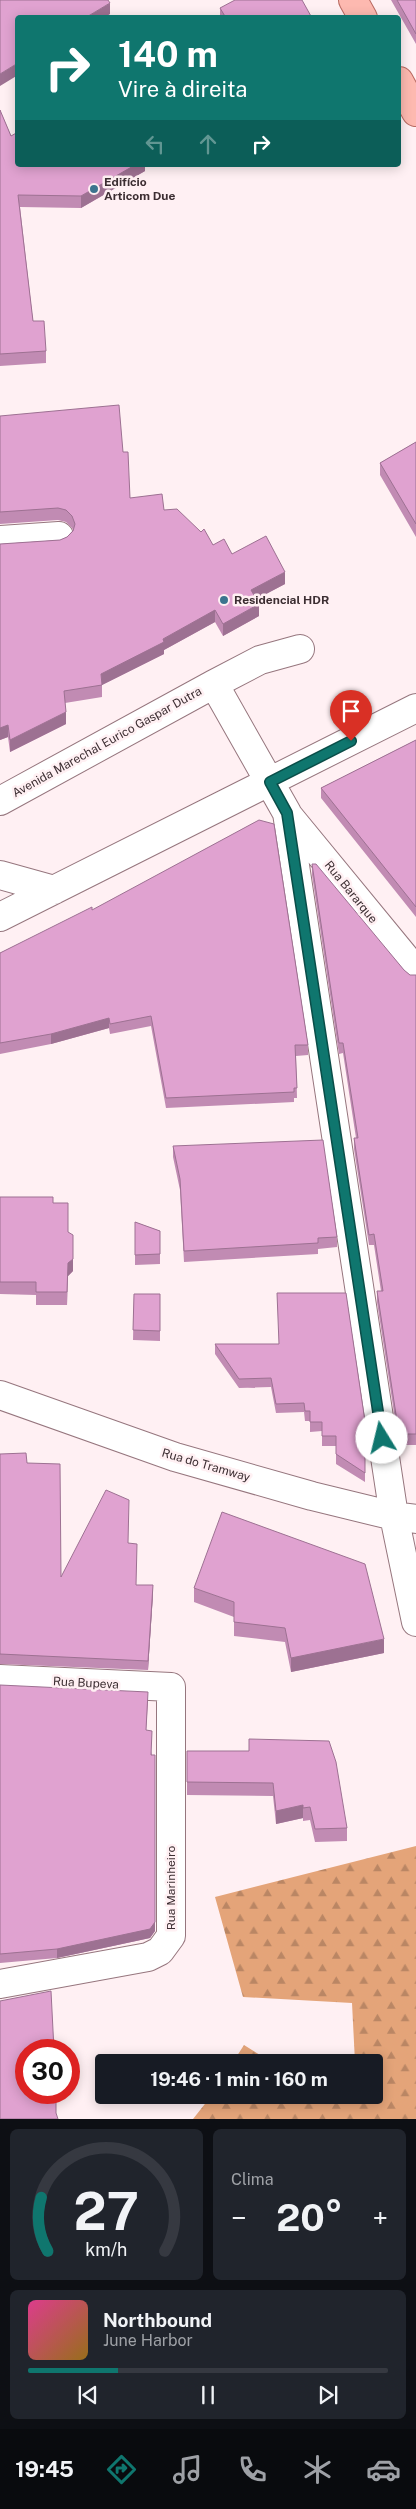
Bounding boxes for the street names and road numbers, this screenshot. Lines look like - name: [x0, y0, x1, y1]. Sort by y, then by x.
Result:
- street label: Avenida Marechal Eurico Gaspar Dutra: [10, 684, 204, 800]
- street label: Rua Bararque: [322, 858, 380, 926]
- street label: Rua do Tramway: [160, 1446, 252, 1484]
- street label: Rua Bupeva: [53, 1674, 119, 1692]
- street label: Rua Marinheiro: [164, 1846, 178, 1930]

